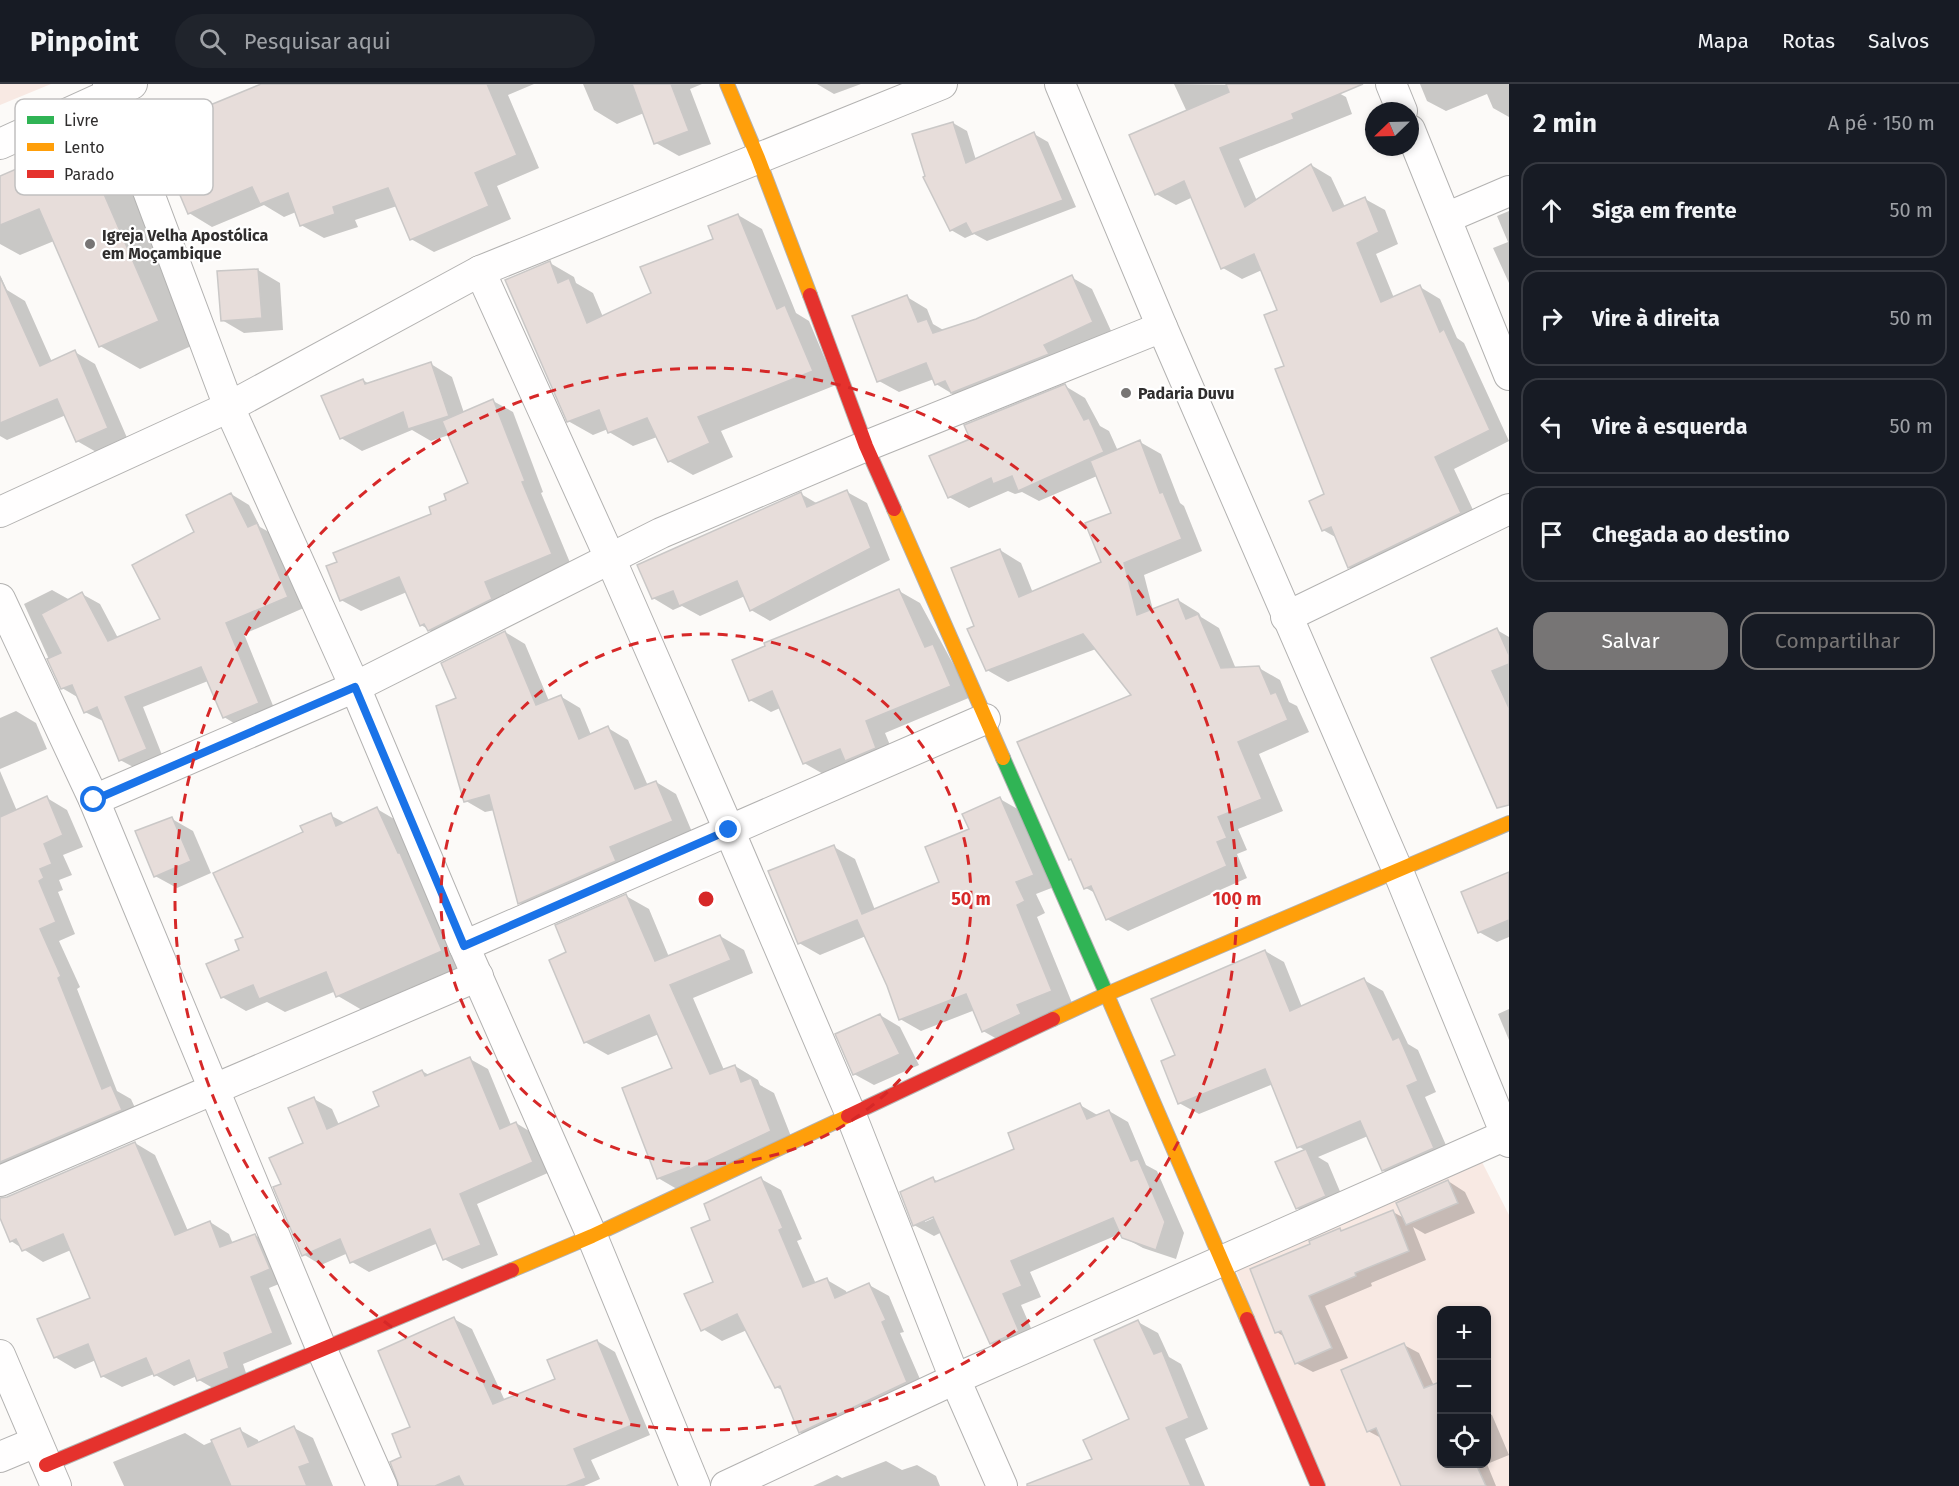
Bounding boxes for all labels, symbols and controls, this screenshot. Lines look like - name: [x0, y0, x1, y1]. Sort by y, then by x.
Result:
- search box: [175, 14, 595, 68]
- text: Pinpoint: [30, 25, 139, 58]
- icon: search: [196, 25, 229, 58]
- text: Pesquisar aqui: [244, 28, 391, 55]
- text: Mapa: [1698, 28, 1749, 54]
- text: Rotas: [1782, 28, 1835, 54]
- text: Salvos: [1868, 28, 1929, 54]
- legend: [15, 99, 213, 195]
- north arrow: [1365, 102, 1419, 156]
- text: 2 min: [1533, 108, 1597, 139]
- text: Livre: [64, 111, 99, 130]
- text: A pé · 150 m: [1828, 111, 1935, 135]
- text: Lento: [64, 138, 105, 157]
- text: Parado: [64, 165, 114, 184]
- icon: ahead: [1535, 194, 1568, 227]
- text: Siga em frente: [1592, 197, 1737, 224]
- text: 50 m: [1889, 198, 1933, 222]
- place label: Igreja Velha Apostólica em Moçambique: [102, 226, 268, 264]
- marker: Igreja Velha Apostólica em Moçambique: [83, 237, 97, 251]
- icon: right: [1535, 302, 1568, 335]
- text: Vire à direita: [1592, 305, 1720, 332]
- text: 50 m: [1889, 306, 1933, 330]
- place label: Padaria Duvu: [1138, 384, 1234, 403]
- marker: Padaria Duvu: [1119, 386, 1133, 400]
- icon: left: [1535, 410, 1568, 443]
- text: Vire à esquerda: [1592, 413, 1748, 440]
- text: 50 m: [1889, 414, 1933, 438]
- icon: arrive: [1535, 518, 1568, 551]
- text: Chegada ao destino: [1592, 521, 1790, 548]
- button: Salvar: [1533, 612, 1728, 670]
- button: Compartilhar: [1740, 612, 1935, 670]
- route start: [80, 786, 106, 812]
- route end: [715, 816, 741, 842]
- text: 50 m: [951, 888, 991, 910]
- text: 100 m: [1213, 888, 1261, 910]
- centre of rings: [696, 889, 716, 909]
- map controls: [1437, 1306, 1491, 1468]
- button: +: [1437, 1306, 1491, 1360]
- button: −: [1437, 1360, 1491, 1414]
- button: locate: [1437, 1414, 1491, 1468]

